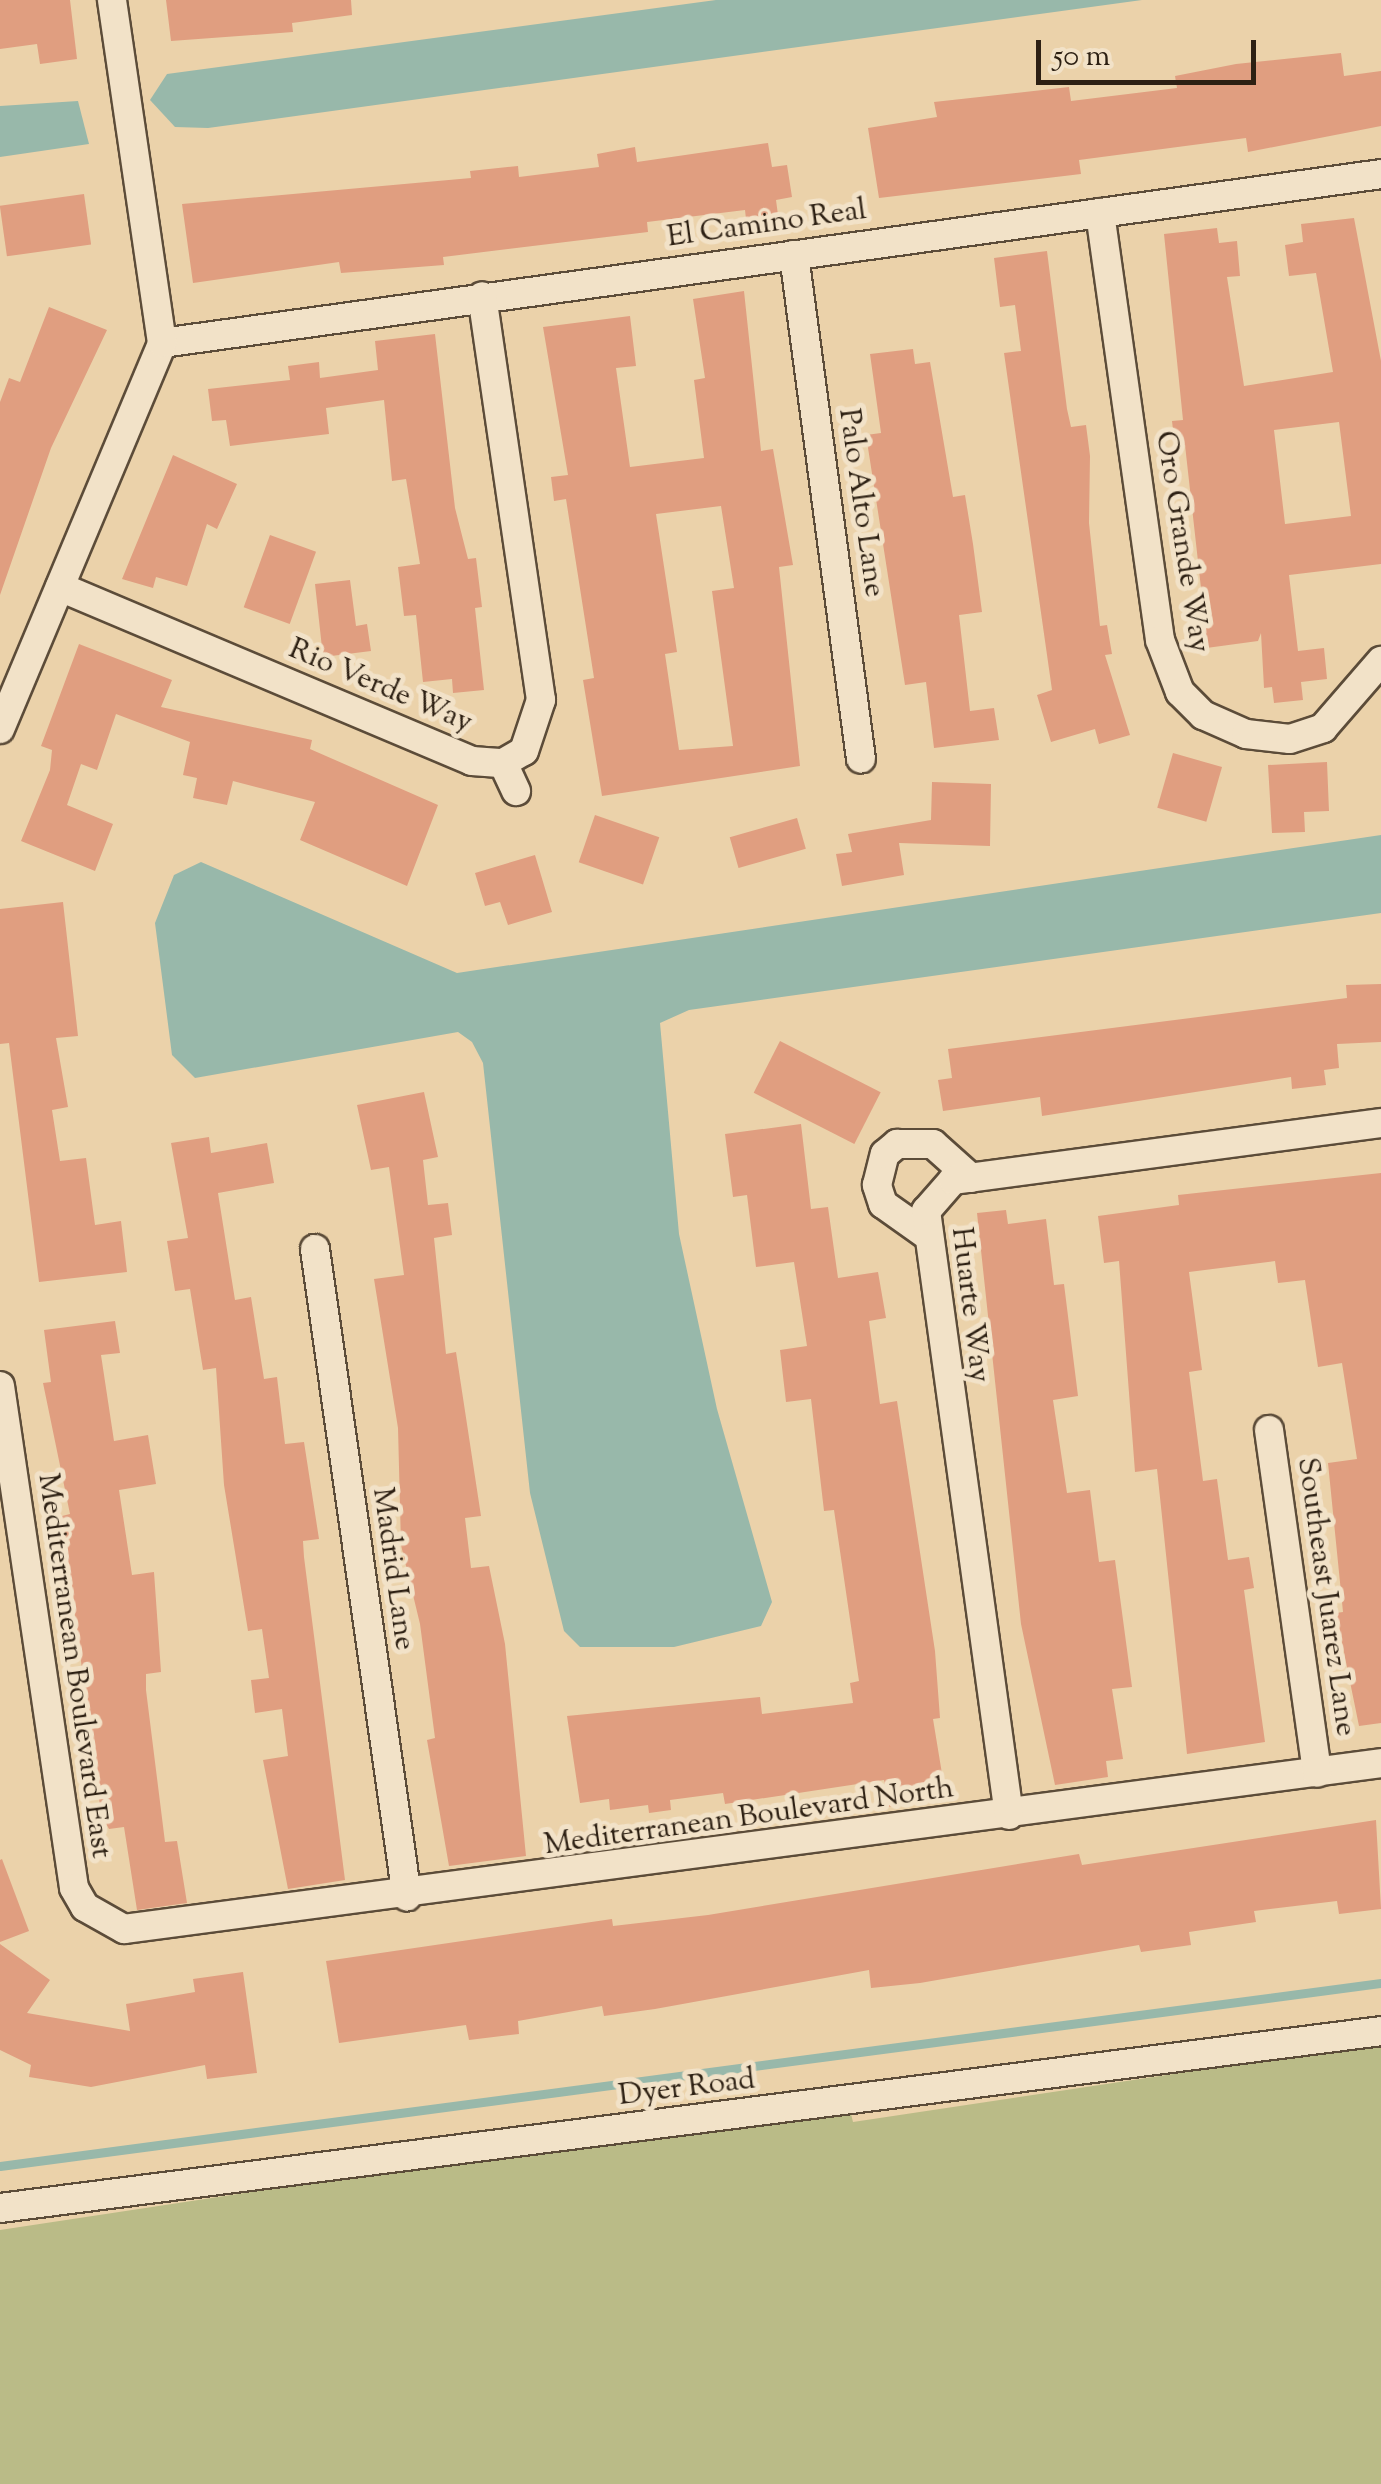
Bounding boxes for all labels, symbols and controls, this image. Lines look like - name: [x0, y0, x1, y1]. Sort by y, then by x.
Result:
- scale bar: [1041, 20, 1261, 82]
- text: 50 m: [1053, 36, 1110, 79]
- street label: El Camino Real: [665, 193, 869, 257]
- street label: Palo Alto Lane: [829, 406, 891, 600]
- street label: Oro Grande Way: [1146, 429, 1216, 655]
- street label: Rio Verde Way: [283, 632, 477, 742]
- street label: Huarte Way: [942, 1225, 996, 1385]
- street label: Southeast Juarez Lane: [1288, 1455, 1362, 1739]
- street label: Mediterranean Boulevard East: [28, 1471, 118, 1861]
- street label: Madrid Lane: [363, 1485, 421, 1653]
- street label: Mediterranean Boulevard North: [542, 1771, 956, 1865]
- street label: Dyer Road: [617, 2063, 757, 2115]

